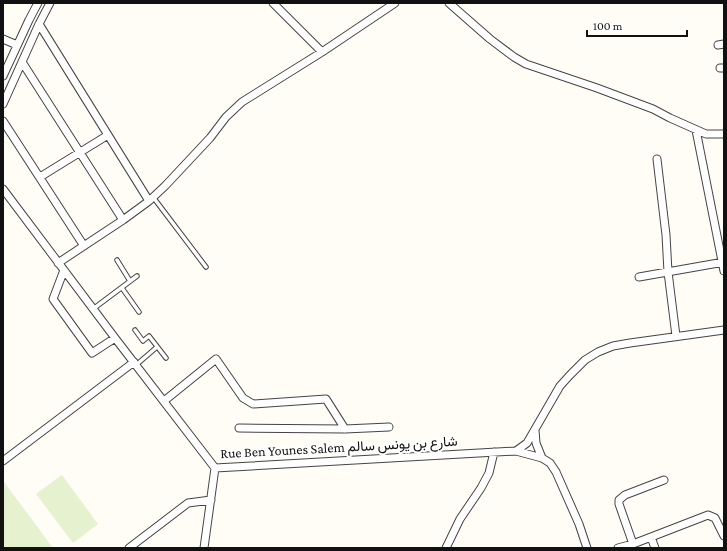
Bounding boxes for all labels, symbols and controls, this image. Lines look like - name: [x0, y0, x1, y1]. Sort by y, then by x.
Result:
- scale bar: [587, 12, 687, 38]
- text: 100 m: [593, 19, 623, 33]
- street label: Rue Ben Younes Salem شارع بن يونس سالم: [220, 433, 458, 464]

